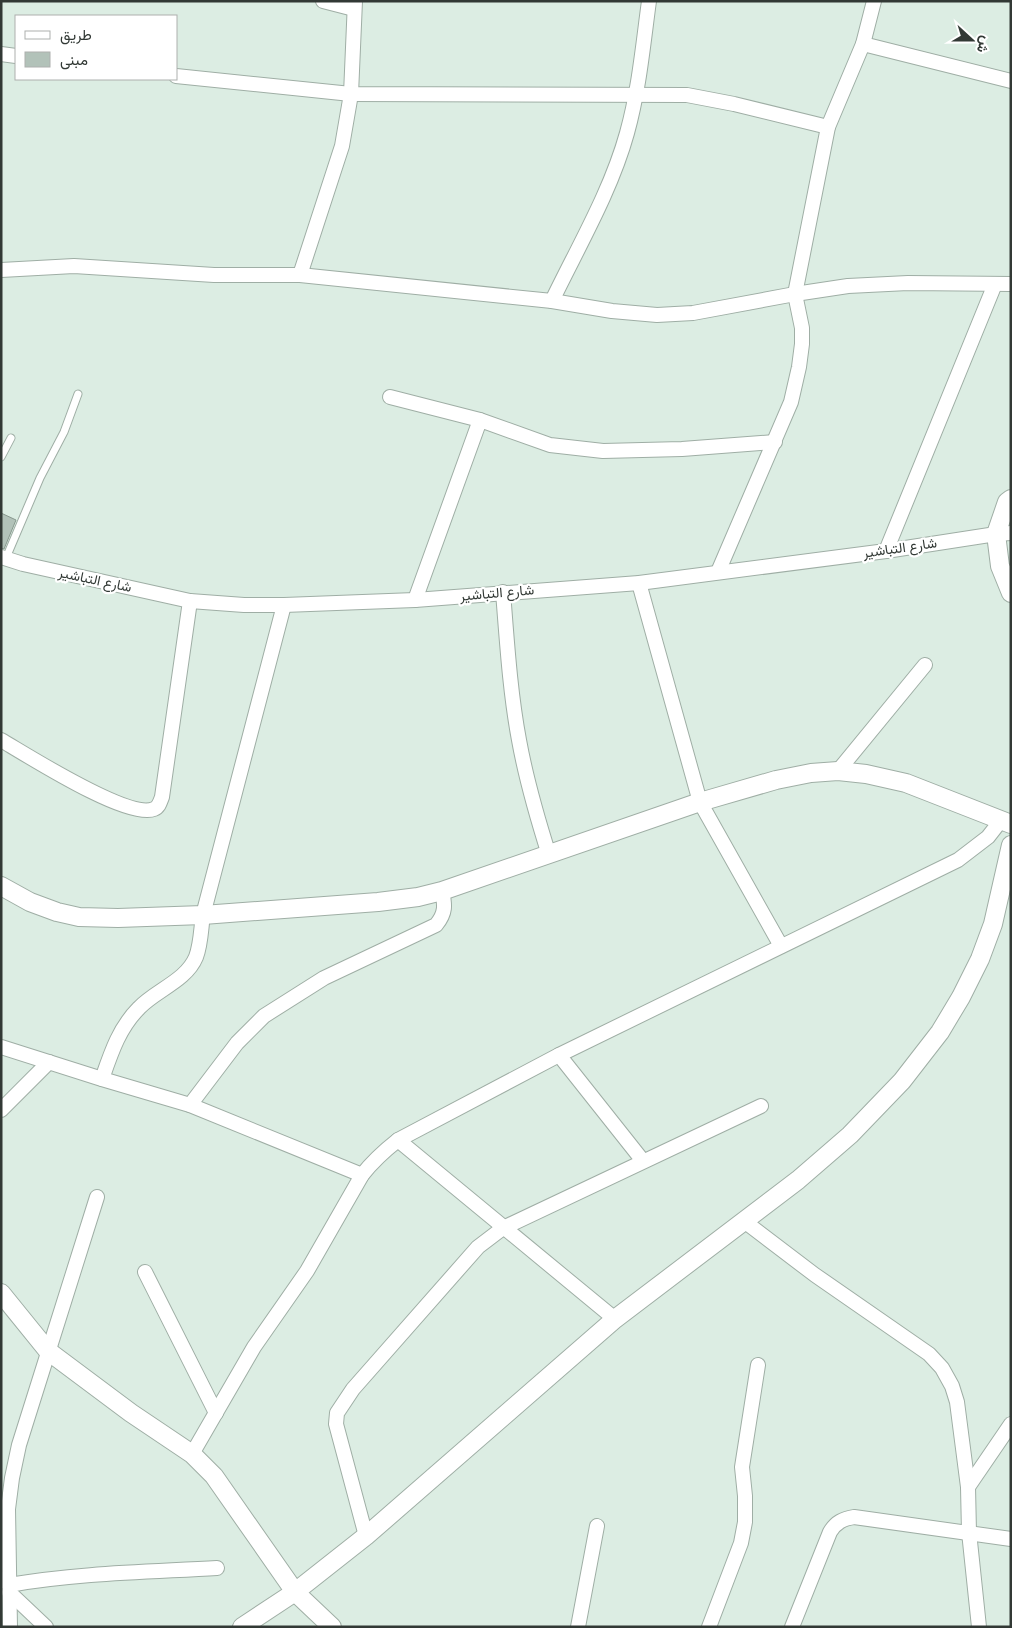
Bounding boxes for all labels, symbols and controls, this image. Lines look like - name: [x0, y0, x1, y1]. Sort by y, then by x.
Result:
- legend: [15, 15, 178, 80]
- north arrow: [947, 15, 997, 65]
- text: طريق: [60, 26, 92, 45]
- text: ش: [973, 34, 995, 56]
- text: مبنى: [60, 51, 88, 70]
- street label: شارع التباشير: [861, 534, 938, 564]
- street label: شارع التباشير: [55, 564, 133, 598]
- street label: شارع التباشير: [458, 581, 535, 607]

